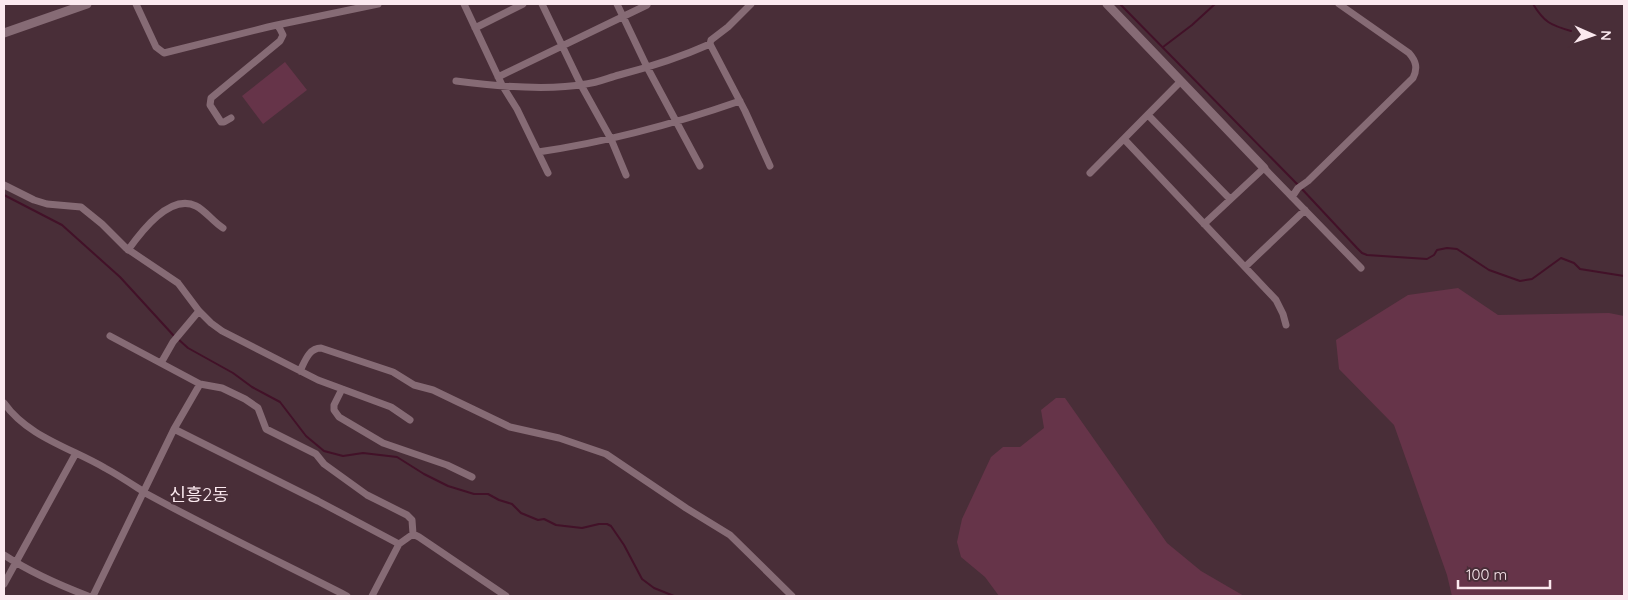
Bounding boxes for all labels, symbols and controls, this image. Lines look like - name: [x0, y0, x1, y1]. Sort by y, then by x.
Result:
- north arrow: [1568, 10, 1618, 60]
- text: N: [1597, 30, 1615, 41]
- district label: 신흥2동: [169, 483, 229, 506]
- scale bar: [1458, 558, 1550, 590]
- text: 100 m: [1466, 565, 1507, 584]

